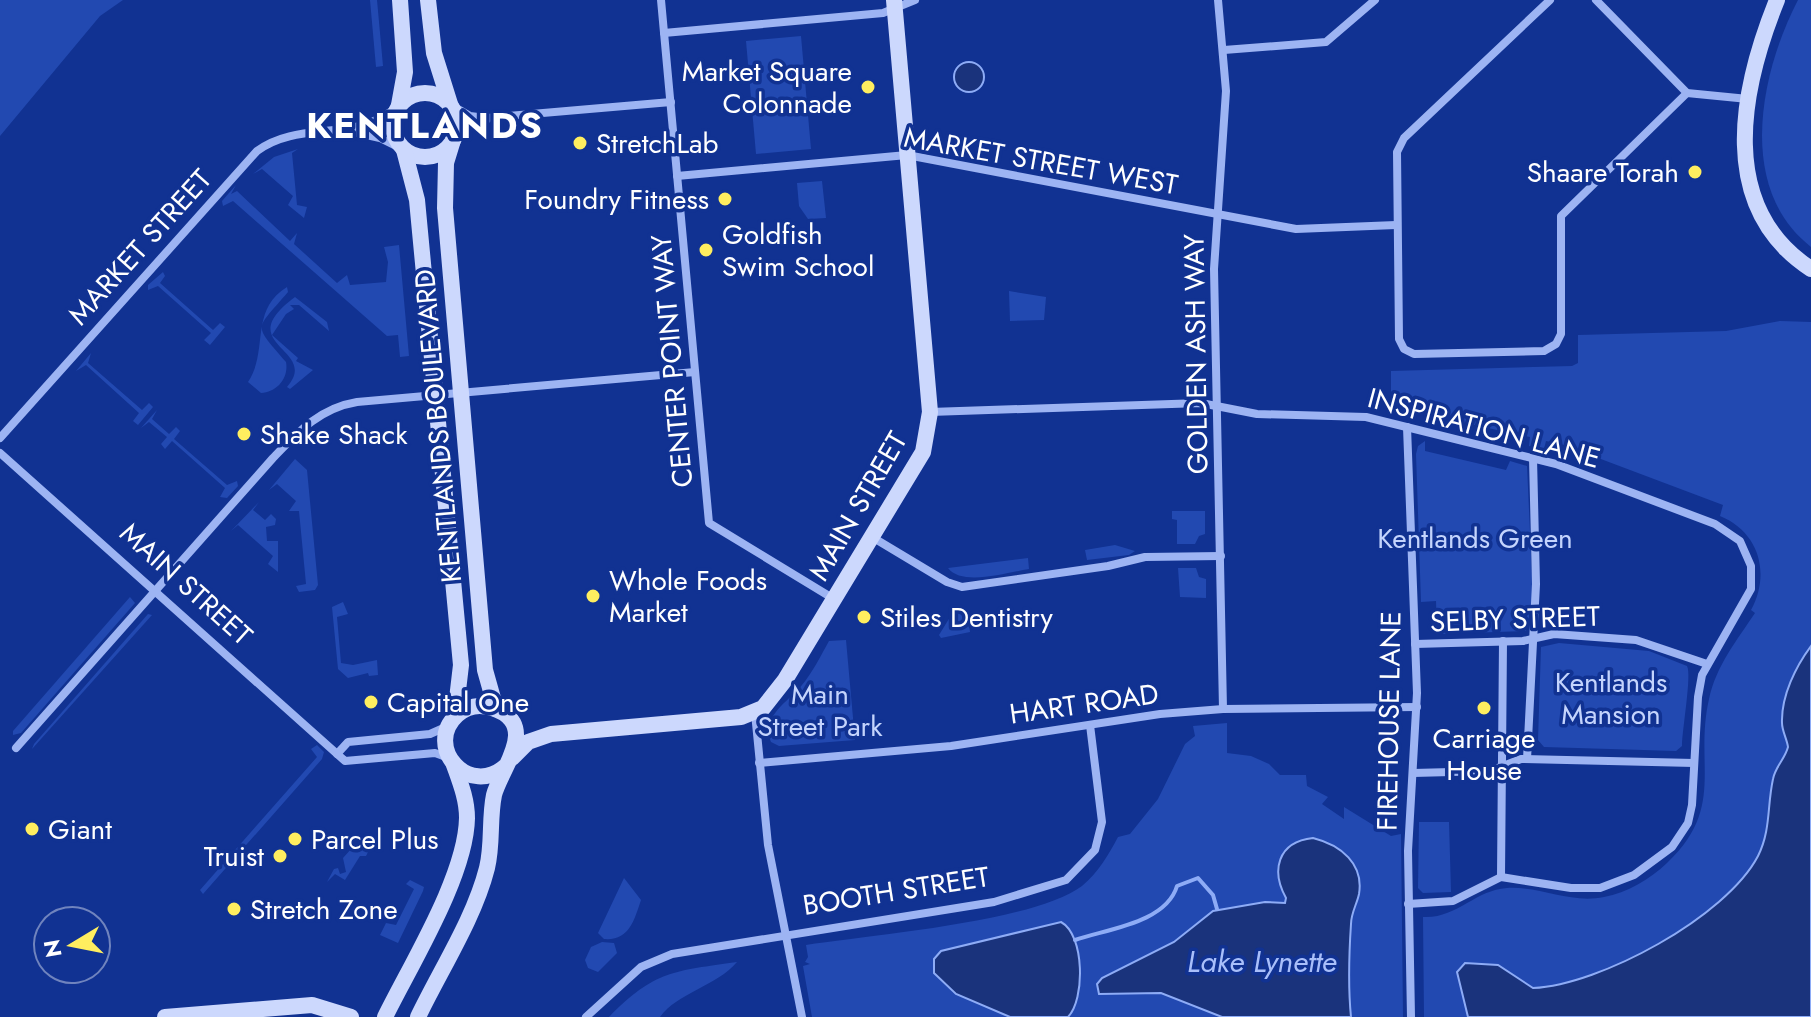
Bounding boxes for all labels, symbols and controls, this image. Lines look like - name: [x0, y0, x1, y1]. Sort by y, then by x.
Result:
- place label: Market Square Colonnade: [682, 51, 852, 124]
- marker: Market Square Colonnade: [859, 78, 877, 96]
- district label: KENTLANDS: [306, 99, 544, 151]
- street label: MARKET STREET WEST: [901, 117, 1181, 205]
- place label: StretchLab: [596, 123, 719, 164]
- marker: StretchLab: [571, 134, 589, 152]
- place label: Shaare Torah: [1527, 152, 1679, 193]
- street label: MARKET STREET: [59, 160, 221, 334]
- marker: Shaare Torah: [1686, 163, 1704, 181]
- place label: Foundry Fitness: [524, 179, 709, 220]
- marker: Foundry Fitness: [716, 190, 734, 208]
- place label: Goldfish Swim School: [722, 214, 874, 287]
- street label: CENTER POINT WAY: [641, 233, 703, 489]
- street label: GOLDEN ASH WAY: [1173, 233, 1219, 475]
- marker: Goldfish Swim School: [697, 241, 715, 259]
- street label: KENTLANDS BOULEVARD: [404, 268, 472, 584]
- street label: INSPIRATION LANE: [1363, 377, 1605, 479]
- place label: Shake Shack: [260, 414, 408, 455]
- street label: MAIN STREET: [799, 424, 917, 588]
- marker: Shake Shack: [235, 425, 253, 443]
- street label: MAIN STREET: [111, 513, 261, 655]
- park label: Kentlands Green: [1377, 518, 1573, 559]
- place label: Whole Foods Market: [609, 560, 767, 633]
- marker: Whole Foods Market: [584, 587, 602, 605]
- street label: SELBY STREET: [1429, 596, 1601, 642]
- place label: Stiles Dentistry: [880, 597, 1053, 638]
- marker: Stiles Dentistry: [855, 608, 873, 626]
- street label: FIREHOUSE LANE: [1367, 611, 1411, 831]
- park label: Kentlands Mansion: [1555, 662, 1667, 735]
- street label: HART ROAD: [1007, 673, 1161, 735]
- park label: Main Street Park: [757, 674, 883, 747]
- place label: Capital One: [387, 682, 529, 723]
- marker: Capital One: [362, 693, 380, 711]
- marker: Carriage House: [1475, 699, 1493, 717]
- place label: Carriage House: [1433, 718, 1536, 791]
- place label: Giant: [48, 809, 112, 850]
- place label: Parcel Plus: [311, 819, 439, 860]
- marker: Giant: [23, 820, 41, 838]
- marker: Parcel Plus: [286, 830, 304, 848]
- place label: Truist: [204, 836, 264, 877]
- marker: Truist: [271, 847, 289, 865]
- street label: BOOTH STREET: [800, 856, 992, 926]
- place label: Stretch Zone: [250, 889, 398, 930]
- marker: Stretch Zone: [225, 900, 243, 918]
- north arrow: [32, 905, 112, 985]
- text: N: [35, 937, 70, 960]
- water label: Lake Lynette: [1187, 940, 1337, 983]

